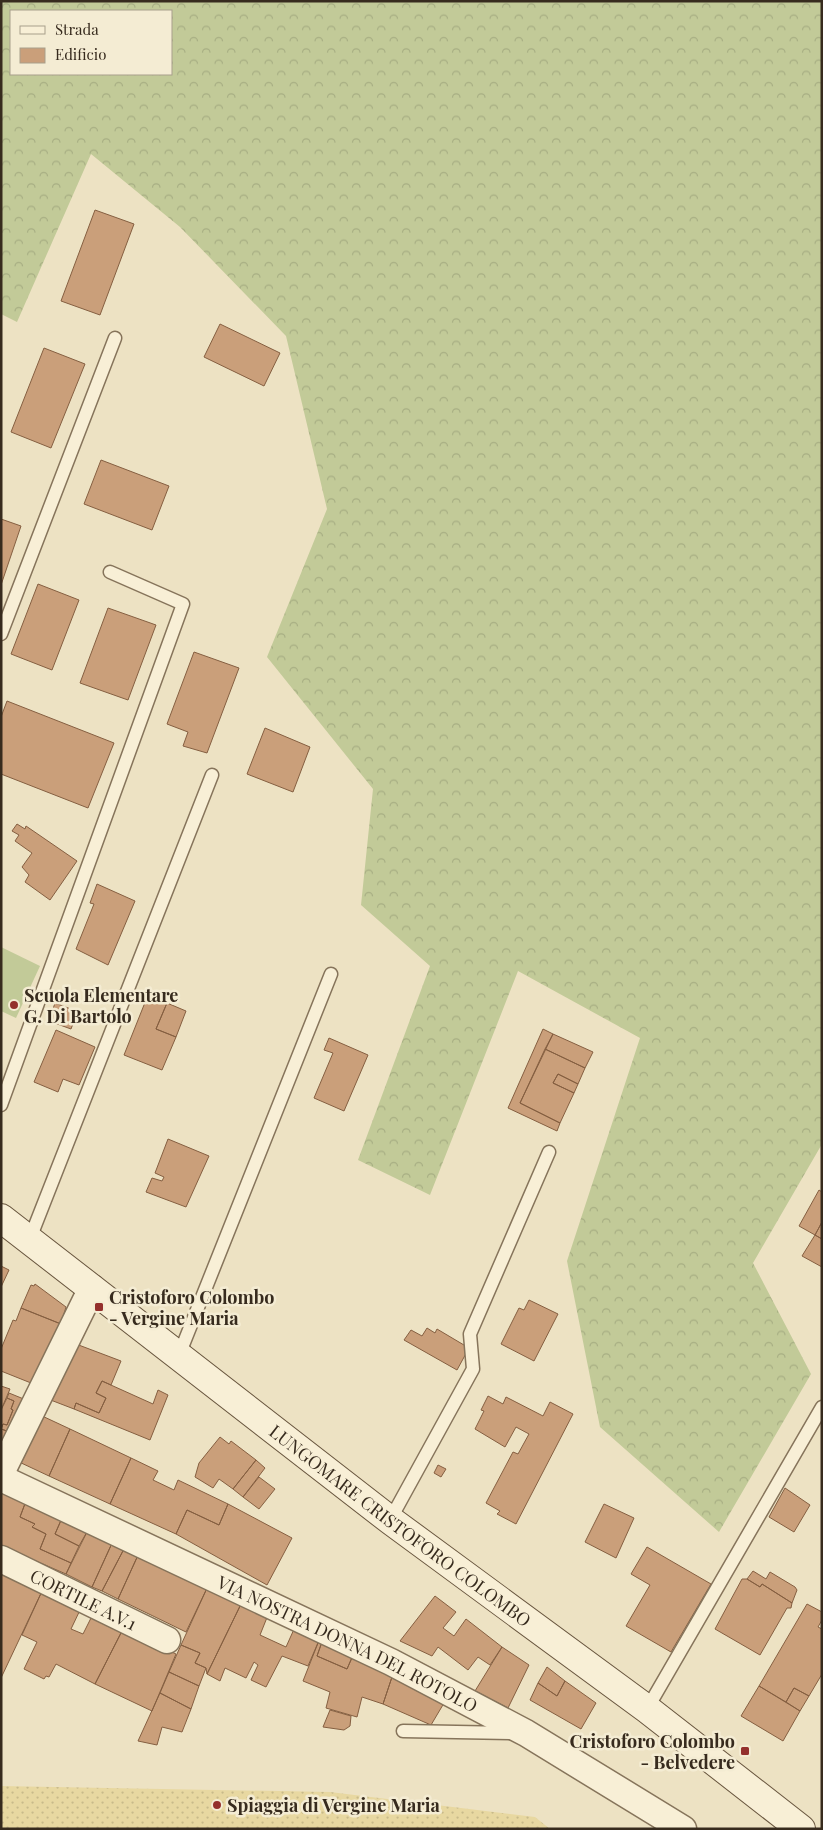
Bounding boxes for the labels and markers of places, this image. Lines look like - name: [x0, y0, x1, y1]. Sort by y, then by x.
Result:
- place label: Scuola Elementare G. Di Bartolo: [24, 983, 178, 1028]
- marker: Scuola Elementare G. Di Bartolo: [8, 999, 20, 1011]
- place label: Cristoforo Colombo - Vergine Maria: [109, 1285, 275, 1330]
- marker: Cristoforo Colombo - Vergine Maria: [93, 1301, 105, 1313]
- place label: Cristoforo Colombo - Belvedere: [570, 1729, 735, 1774]
- marker: Cristoforo Colombo - Belvedere: [739, 1745, 751, 1757]
- place label: Spiaggia di Vergine Maria: [227, 1793, 440, 1817]
- marker: Spiaggia di Vergine Maria: [211, 1799, 223, 1811]

